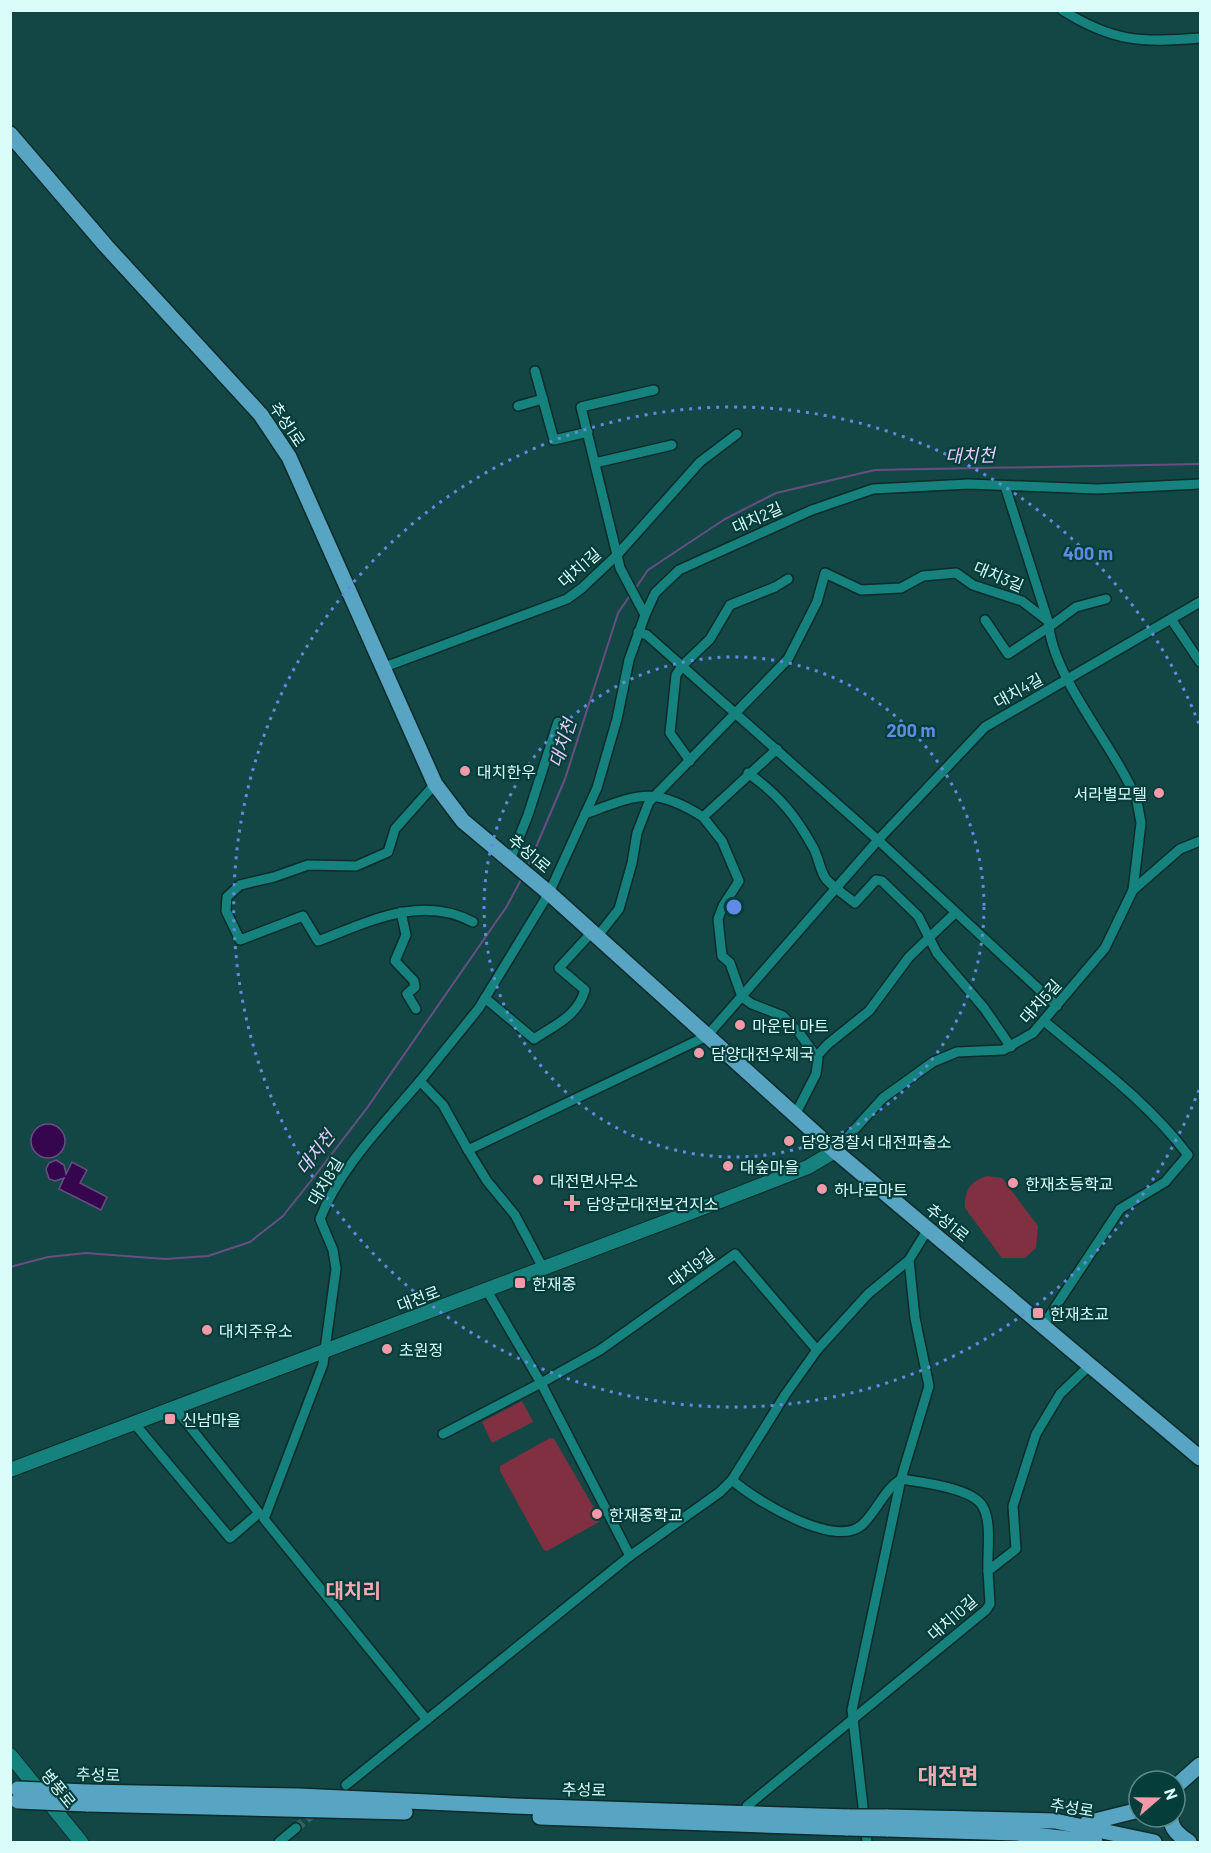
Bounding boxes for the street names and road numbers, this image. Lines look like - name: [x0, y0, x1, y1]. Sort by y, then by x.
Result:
- street label: 추성1로: [266, 398, 310, 450]
- street label: 대치2길: [729, 498, 785, 536]
- street label: 대치1길: [554, 544, 604, 590]
- street label: 대치3길: [971, 557, 1027, 595]
- street label: 대치4길: [990, 669, 1046, 711]
- street label: 추성1로: [505, 830, 555, 876]
- street label: 대치5길: [1015, 975, 1065, 1027]
- street label: 대치8길: [303, 1154, 347, 1208]
- street label: 추성1로: [923, 1199, 974, 1245]
- street label: 대치9길: [664, 1244, 718, 1290]
- street label: 대전로: [394, 1281, 442, 1315]
- street label: 대치10길: [924, 1591, 980, 1643]
- street label: 추성로: [76, 1764, 121, 1784]
- street label: 병풍로: [38, 1765, 80, 1811]
- street label: 추성로: [562, 1779, 607, 1799]
- street label: 추성로: [1049, 1794, 1096, 1820]

